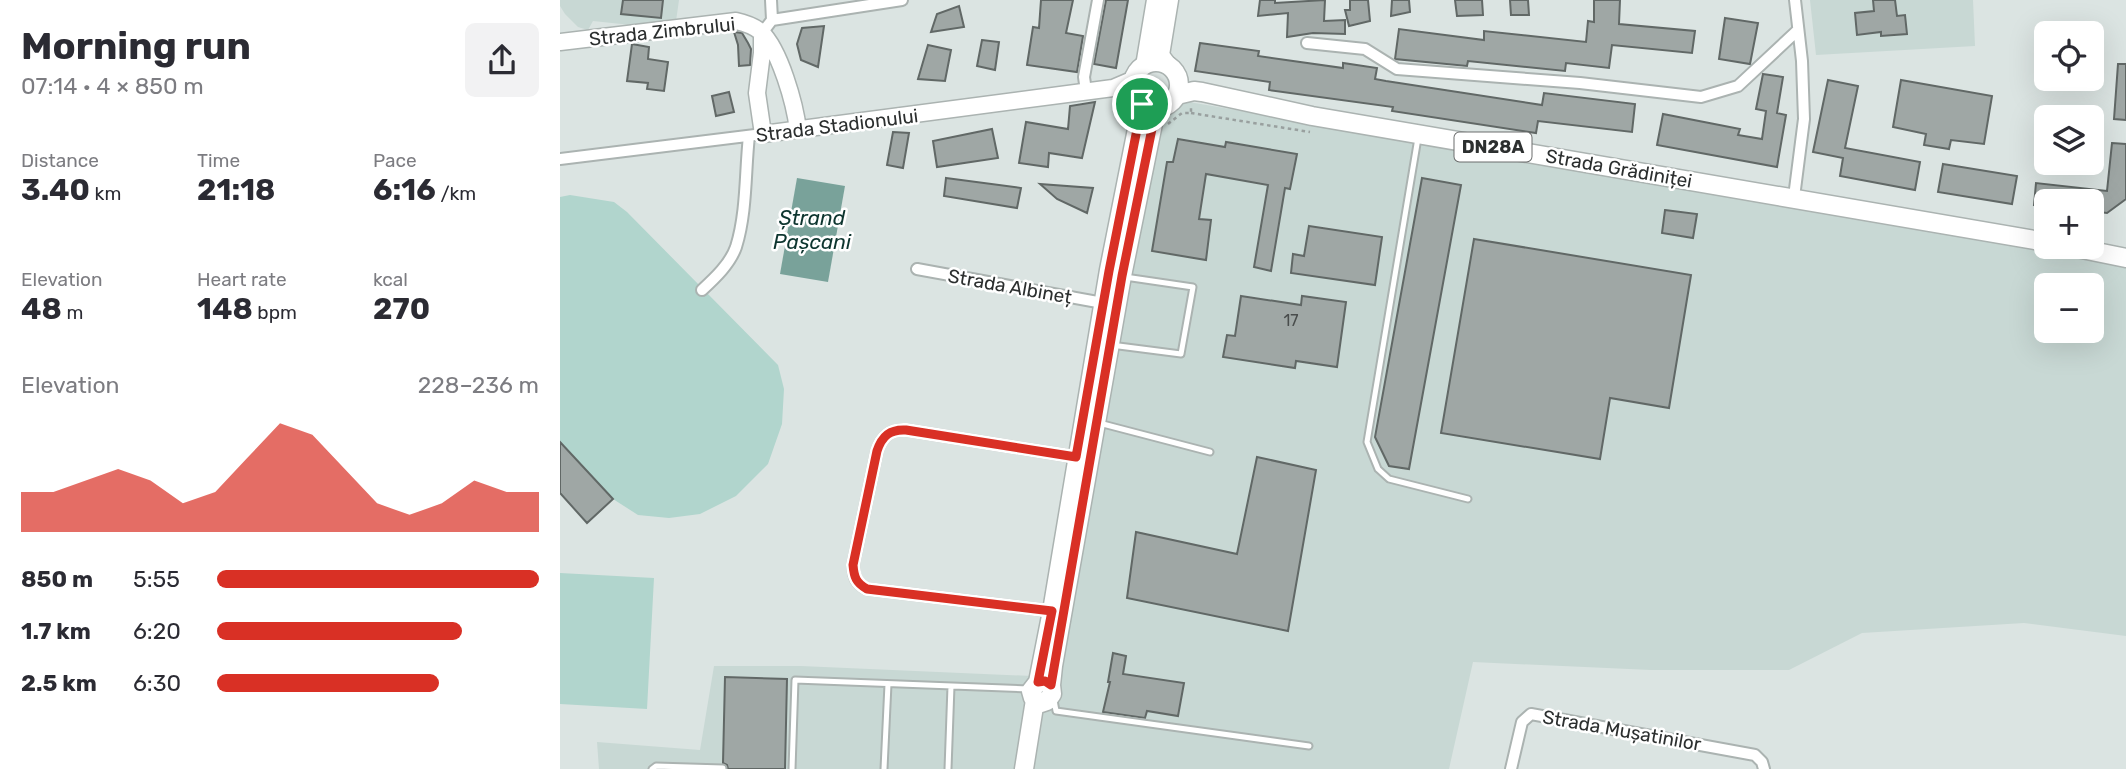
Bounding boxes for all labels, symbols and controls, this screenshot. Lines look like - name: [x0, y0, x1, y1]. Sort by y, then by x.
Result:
- street label: Strada Zimbrului: [588, 12, 736, 51]
- map controls: [2034, 21, 2104, 343]
- button: locate: [2034, 21, 2104, 91]
- text: Morning run: [21, 23, 251, 69]
- button: share: [465, 23, 539, 97]
- text: 07:14 · 4 × 850 m: [21, 72, 204, 100]
- pin: [1112, 74, 1172, 134]
- icon: arrive: [1123, 85, 1161, 123]
- street label: Strada Stadionului: [755, 104, 920, 147]
- button: layers: [2034, 105, 2104, 175]
- road number: DN28A: [1454, 132, 1532, 162]
- street label: Strada Grădiniței: [1544, 144, 1694, 193]
- text: Distance: [21, 149, 99, 172]
- text: Time: [197, 149, 240, 172]
- text: Pace: [373, 149, 417, 172]
- text: 3.40: [21, 172, 90, 208]
- text: 21:18: [197, 172, 275, 208]
- text: 6:16: [373, 172, 436, 208]
- text: km: [90, 182, 121, 205]
- text: /km: [436, 182, 476, 205]
- button: +: [2034, 189, 2104, 259]
- water label: Ștrand Pașcani: [773, 205, 852, 254]
- street label: Strada Albineț: [946, 264, 1074, 309]
- text: Elevation: [21, 268, 102, 291]
- text: Heart rate: [197, 268, 287, 291]
- text: kcal: [373, 268, 408, 291]
- button: −: [2034, 273, 2104, 343]
- text: 48: [21, 291, 62, 327]
- text: 148: [197, 291, 253, 327]
- text: 270: [373, 291, 430, 327]
- text: m: [62, 301, 83, 324]
- text: bpm: [253, 301, 297, 324]
- house number: 17: [1283, 311, 1299, 330]
- text: Elevation: [21, 371, 120, 399]
- text: 228–236 m: [418, 371, 539, 399]
- text: 850 m: [21, 565, 93, 593]
- text: 5:55: [133, 565, 180, 593]
- text: 1.7 km: [21, 617, 91, 645]
- text: 6:20: [133, 617, 181, 645]
- text: 2.5 km: [21, 669, 97, 697]
- text: 6:30: [133, 669, 181, 697]
- street label: Strada Mușatinilor: [1541, 705, 1704, 756]

